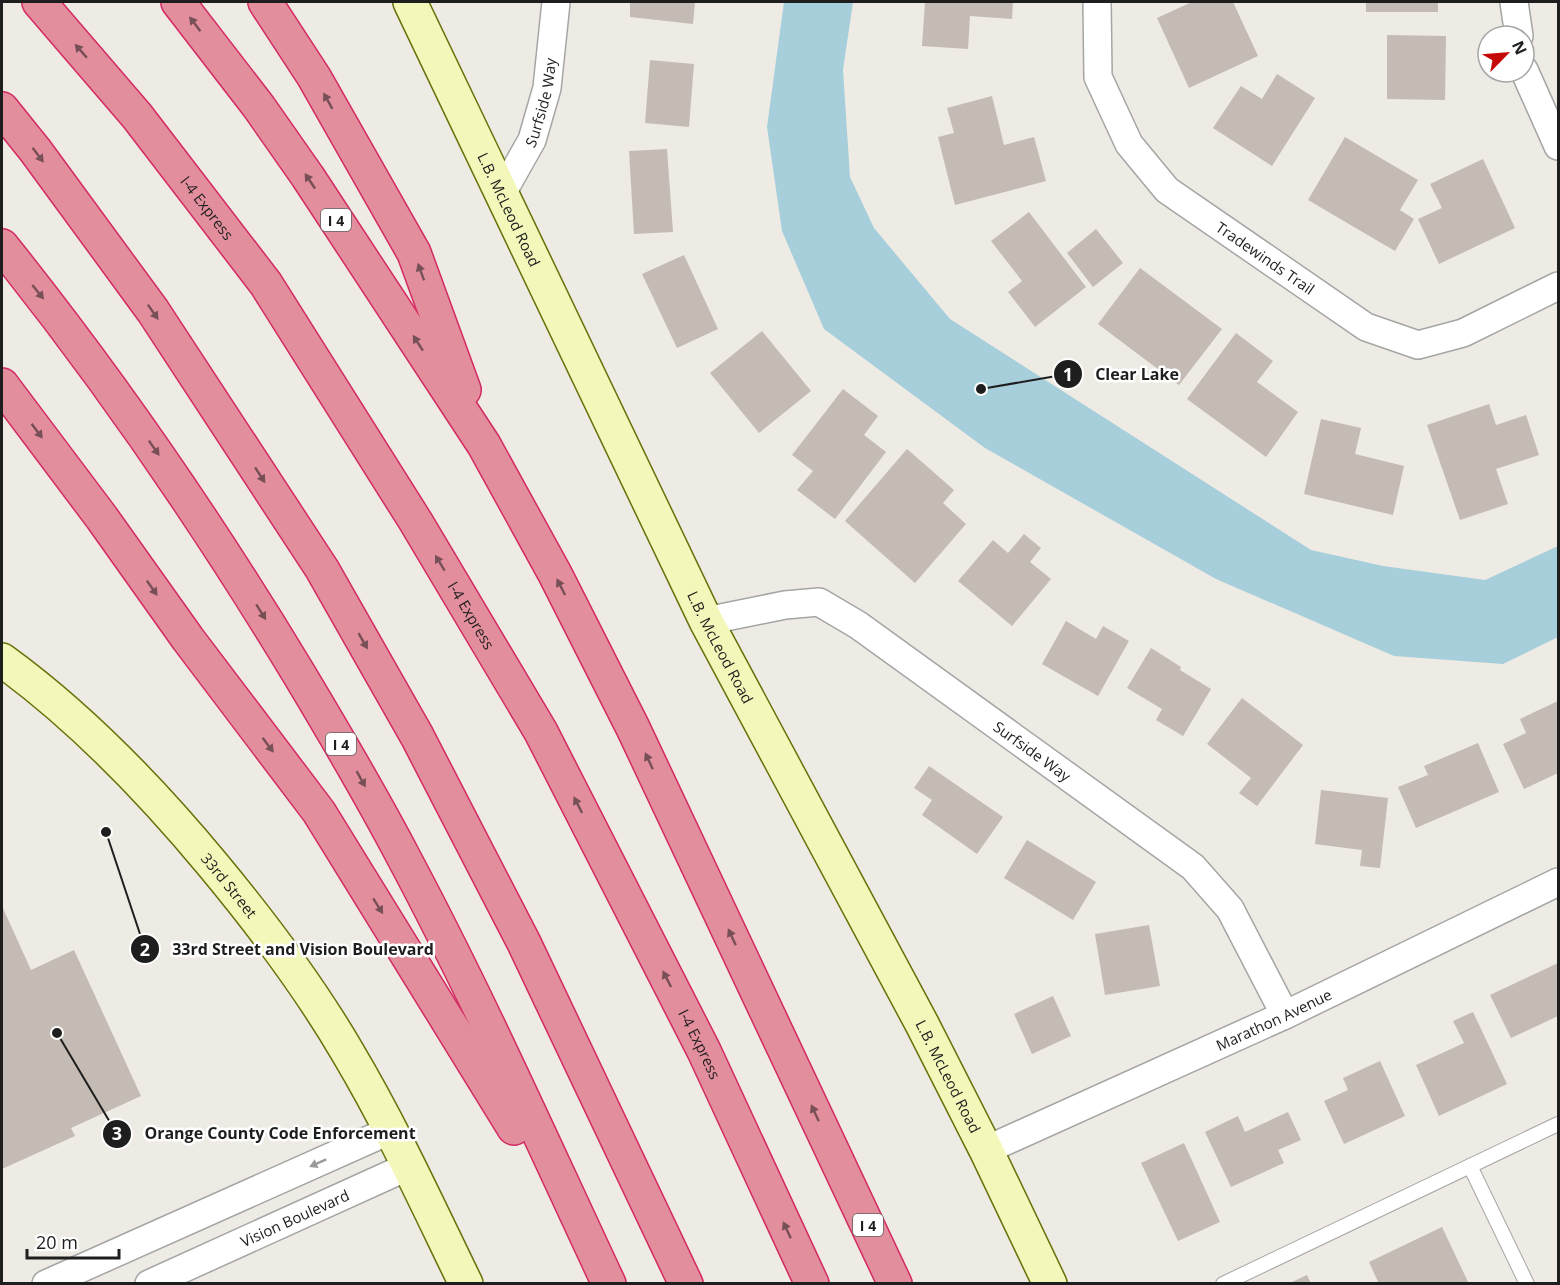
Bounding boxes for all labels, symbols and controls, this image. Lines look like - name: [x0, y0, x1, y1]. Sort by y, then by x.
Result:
- one-way arrow: [188, 16, 201, 32]
- north arrow: [1476, 24, 1536, 84]
- text: N: [1507, 37, 1532, 58]
- one-way arrow: [75, 44, 88, 59]
- street label: Surfside Way: [520, 56, 560, 151]
- one-way arrow: [323, 92, 333, 109]
- one-way arrow: [32, 147, 44, 162]
- street label: L.B. McLeod Road: [473, 149, 545, 270]
- street label: I-4 Express: [176, 172, 238, 244]
- one-way arrow: [305, 173, 316, 189]
- road number: I 4: [321, 209, 351, 231]
- street label: Tradewinds Trail: [1212, 217, 1319, 299]
- one-way arrow: [415, 263, 425, 281]
- one-way arrow: [32, 284, 44, 299]
- one-way arrow: [147, 304, 159, 320]
- one-way arrow: [412, 336, 424, 352]
- callout: Clear Lake: [1053, 357, 1190, 391]
- text: 1: [1063, 362, 1073, 386]
- text: Clear Lake: [1095, 363, 1179, 385]
- one-way arrow: [31, 423, 43, 438]
- one-way arrow: [148, 440, 160, 456]
- one-way arrow: [255, 467, 266, 483]
- one-way arrow: [435, 554, 445, 571]
- street label: I-4 Express: [444, 578, 499, 653]
- one-way arrow: [556, 578, 566, 595]
- one-way arrow: [146, 580, 158, 596]
- street label: L.B. McLeod Road: [683, 588, 758, 707]
- one-way arrow: [255, 603, 267, 619]
- one-way arrow: [358, 633, 368, 650]
- street label: Surfside Way: [990, 716, 1075, 786]
- road number: I 4: [326, 733, 356, 755]
- one-way arrow: [262, 737, 274, 752]
- one-way arrow: [644, 752, 653, 769]
- one-way arrow: [355, 771, 366, 787]
- one-way arrow: [573, 797, 583, 814]
- street label: 33rd Street: [197, 848, 262, 922]
- one-way arrow: [373, 898, 384, 914]
- one-way arrow: [727, 929, 736, 946]
- callout: 33rd Street and Vision Boulevard: [130, 932, 446, 966]
- text: 2: [140, 937, 150, 961]
- text: 33rd Street and Vision Boulevard: [172, 938, 434, 960]
- one-way arrow: [662, 970, 672, 987]
- street label: Marathon Avenue: [1213, 984, 1335, 1055]
- street label: I-4 Express: [674, 1005, 726, 1082]
- street label: L.B. McLeod Road: [911, 1016, 986, 1136]
- one-way arrow: [811, 1105, 820, 1122]
- callout: Orange County Code Enforcement: [102, 1117, 428, 1151]
- text: 3: [112, 1121, 122, 1145]
- text: Orange County Code Enforcement: [144, 1122, 416, 1144]
- one-way arrow: [309, 1158, 326, 1167]
- street label: Vision Boulevard: [237, 1185, 352, 1251]
- road number: I 4: [853, 1214, 883, 1236]
- scale bar: [27, 1222, 118, 1260]
- one-way arrow: [783, 1222, 792, 1239]
- text: 20 m: [36, 1230, 78, 1254]

